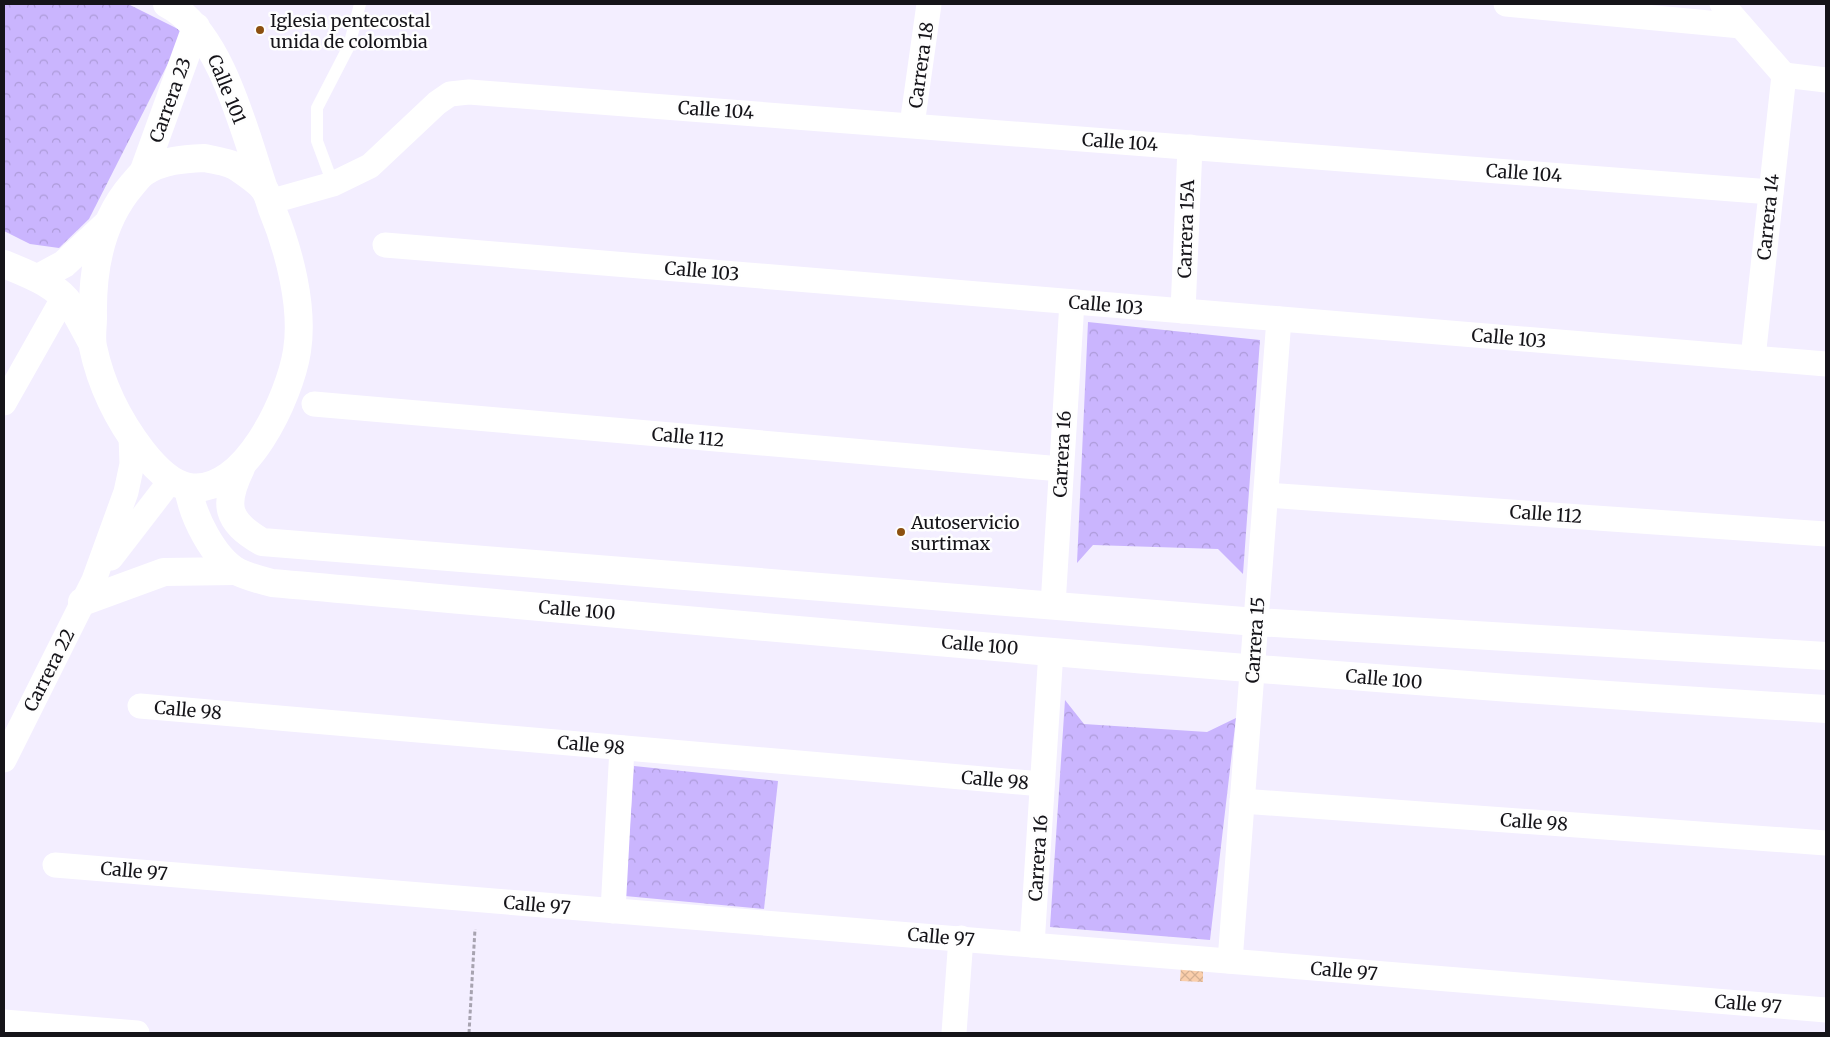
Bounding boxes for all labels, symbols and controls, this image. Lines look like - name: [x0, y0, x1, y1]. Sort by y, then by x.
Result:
- place label: Iglesia pentecostal unida de colombia: [270, 9, 431, 53]
- street label: Carrera 18: [904, 20, 938, 110]
- marker: Iglesia pentecostal unida de colombia: [254, 24, 266, 36]
- street label: Calle 101: [203, 51, 251, 127]
- street label: Carrera 23: [144, 54, 196, 146]
- street label: Calle 104: [677, 96, 755, 124]
- street label: Calle 104: [1081, 128, 1159, 156]
- street label: Calle 104: [1485, 159, 1563, 187]
- street label: Carrera 14: [1752, 173, 1784, 261]
- street label: Carrera 15A: [1173, 179, 1199, 279]
- street label: Calle 103: [664, 256, 740, 286]
- street label: Calle 103: [1068, 290, 1144, 320]
- street label: Calle 103: [1471, 323, 1547, 353]
- street label: Carrera 16: [1048, 410, 1076, 498]
- street label: Calle 112: [651, 422, 725, 452]
- street label: Calle 112: [1509, 500, 1583, 528]
- place label: Autoservicio surtimax: [910, 511, 1020, 555]
- marker: Autoservicio surtimax: [895, 526, 907, 538]
- street label: Calle 100: [538, 595, 616, 625]
- street label: Carrera 15: [1241, 596, 1269, 684]
- street label: Carrera 22: [18, 625, 80, 715]
- street label: Calle 100: [941, 630, 1019, 660]
- street label: Calle 100: [1345, 664, 1423, 694]
- street label: Calle 98: [153, 696, 223, 724]
- street label: Calle 98: [556, 731, 626, 759]
- street label: Calle 98: [960, 766, 1030, 794]
- street label: Calle 98: [1499, 808, 1569, 836]
- street label: Carrera 16: [1023, 814, 1053, 902]
- street label: Calle 97: [99, 857, 169, 885]
- street label: Calle 97: [502, 891, 572, 919]
- street label: Calle 97: [906, 923, 976, 951]
- street label: Calle 97: [1309, 957, 1379, 985]
- street label: Calle 97: [1713, 990, 1783, 1018]

